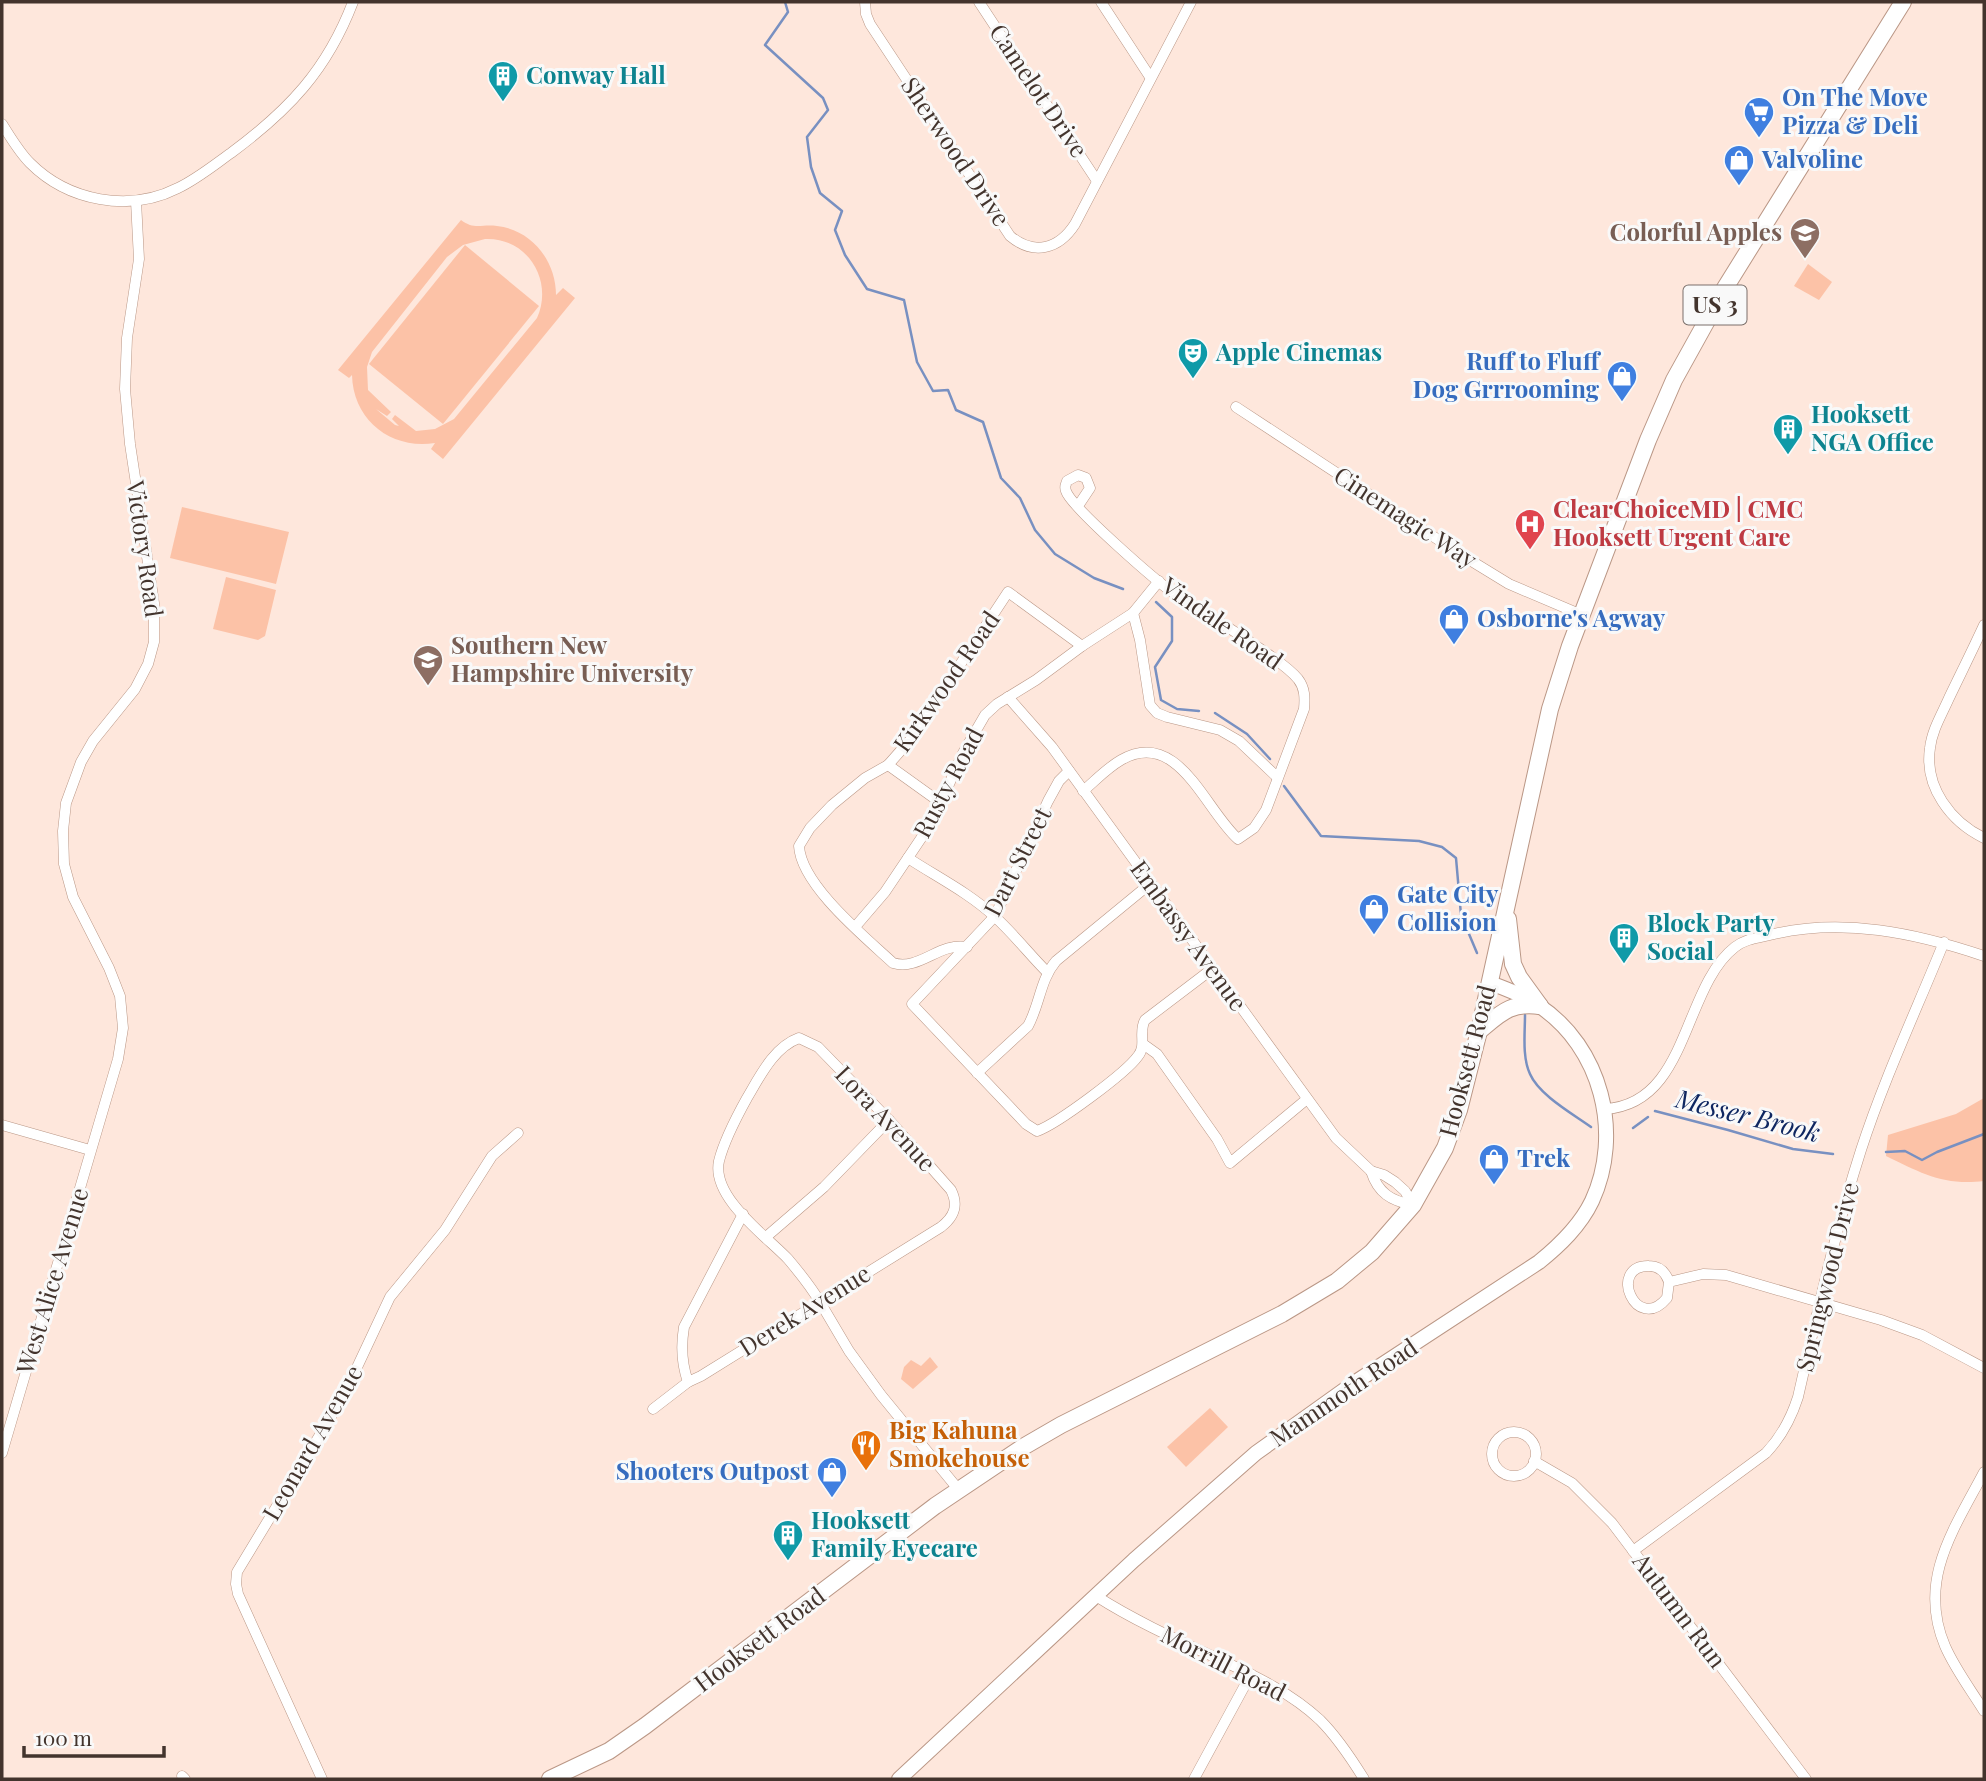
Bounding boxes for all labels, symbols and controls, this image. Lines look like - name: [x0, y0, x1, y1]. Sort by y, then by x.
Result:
- street label: Camelot Drive: [983, 17, 1096, 163]
- place label: Conway Hall: [526, 58, 666, 90]
- building icon: Conway Hall: [486, 59, 520, 103]
- street label: Sherwood Drive: [895, 70, 1018, 232]
- place label: On The Move Pizza & Deli: [1782, 80, 1928, 140]
- supermarket icon: On The Move Pizza & Deli: [1742, 95, 1776, 139]
- place label: Valvoline: [1761, 142, 1863, 174]
- shop icon: Valvoline: [1722, 143, 1756, 187]
- place label: Colorful Apples: [1610, 215, 1782, 247]
- school or university icon: Colorful Apples: [1788, 216, 1822, 260]
- road number: US 3: [1684, 286, 1746, 324]
- place label: Apple Cinemas: [1215, 335, 1382, 367]
- theatre icon: Apple Cinemas: [1176, 336, 1210, 380]
- place label: Ruff to Fluff Dog Grrrooming: [1413, 344, 1602, 404]
- shop icon: Ruff to Fluff Dog Grrrooming: [1605, 359, 1639, 403]
- place label: Hooksett NGA Office: [1811, 397, 1934, 457]
- building icon: Hooksett NGA Office: [1771, 412, 1805, 456]
- street label: Cinemagic Way: [1328, 458, 1484, 574]
- street label: Victory Road: [120, 477, 171, 619]
- place label: ClearChoiceMD | CMC Hooksett Urgent Care: [1553, 492, 1803, 552]
- hospital icon: ClearChoiceMD | CMC Hooksett Urgent Care: [1513, 507, 1547, 551]
- street label: Vindale Road: [1155, 568, 1290, 676]
- place label: Osborne's Agway: [1477, 601, 1666, 633]
- shop icon: Osborne's Agway: [1437, 602, 1471, 646]
- street label: Kirkwood Road: [885, 604, 1006, 758]
- place label: Southern New Hampshire University: [451, 628, 694, 688]
- school or university icon: Southern New Hampshire University: [411, 643, 445, 687]
- street label: Rusty Road: [905, 721, 990, 843]
- street label: Dart Street: [975, 801, 1058, 921]
- street label: Embassy Avenue: [1124, 853, 1255, 1017]
- place label: Gate City Collision: [1397, 877, 1499, 937]
- shop icon: Gate City Collision: [1357, 892, 1391, 936]
- place label: Block Party Social: [1647, 906, 1775, 966]
- building icon: Block Party Social: [1607, 921, 1641, 965]
- street label: Hooksett Road: [1430, 981, 1502, 1140]
- street label: Lora Avenue: [829, 1058, 944, 1178]
- water label: Messer Brook: [1672, 1079, 1824, 1149]
- place label: Trek: [1517, 1141, 1571, 1173]
- shop icon: Trek: [1477, 1142, 1511, 1186]
- street label: Springwood Drive: [1787, 1178, 1865, 1375]
- street label: West Alice Avenue: [7, 1183, 95, 1379]
- street label: Derek Avenue: [732, 1256, 876, 1362]
- street label: Mammoth Road: [1263, 1330, 1423, 1453]
- street label: Leonard Avenue: [254, 1359, 369, 1525]
- place label: Big Kahuna Smokehouse: [889, 1413, 1030, 1473]
- restaurant icon: Big Kahuna Smokehouse: [849, 1428, 883, 1472]
- place label: Shooters Outpost: [616, 1454, 810, 1486]
- shop icon: Shooters Outpost: [815, 1455, 849, 1499]
- place label: Hooksett Family Eyecare: [811, 1503, 978, 1563]
- building icon: Hooksett Family Eyecare: [771, 1518, 805, 1562]
- street label: Autumn Run: [1626, 1545, 1734, 1674]
- street label: Hooksett Road: [687, 1579, 831, 1698]
- street label: Morrill Road: [1156, 1617, 1292, 1707]
- scale bar: [24, 1714, 164, 1758]
- text: 100 m: [35, 1723, 92, 1751]

